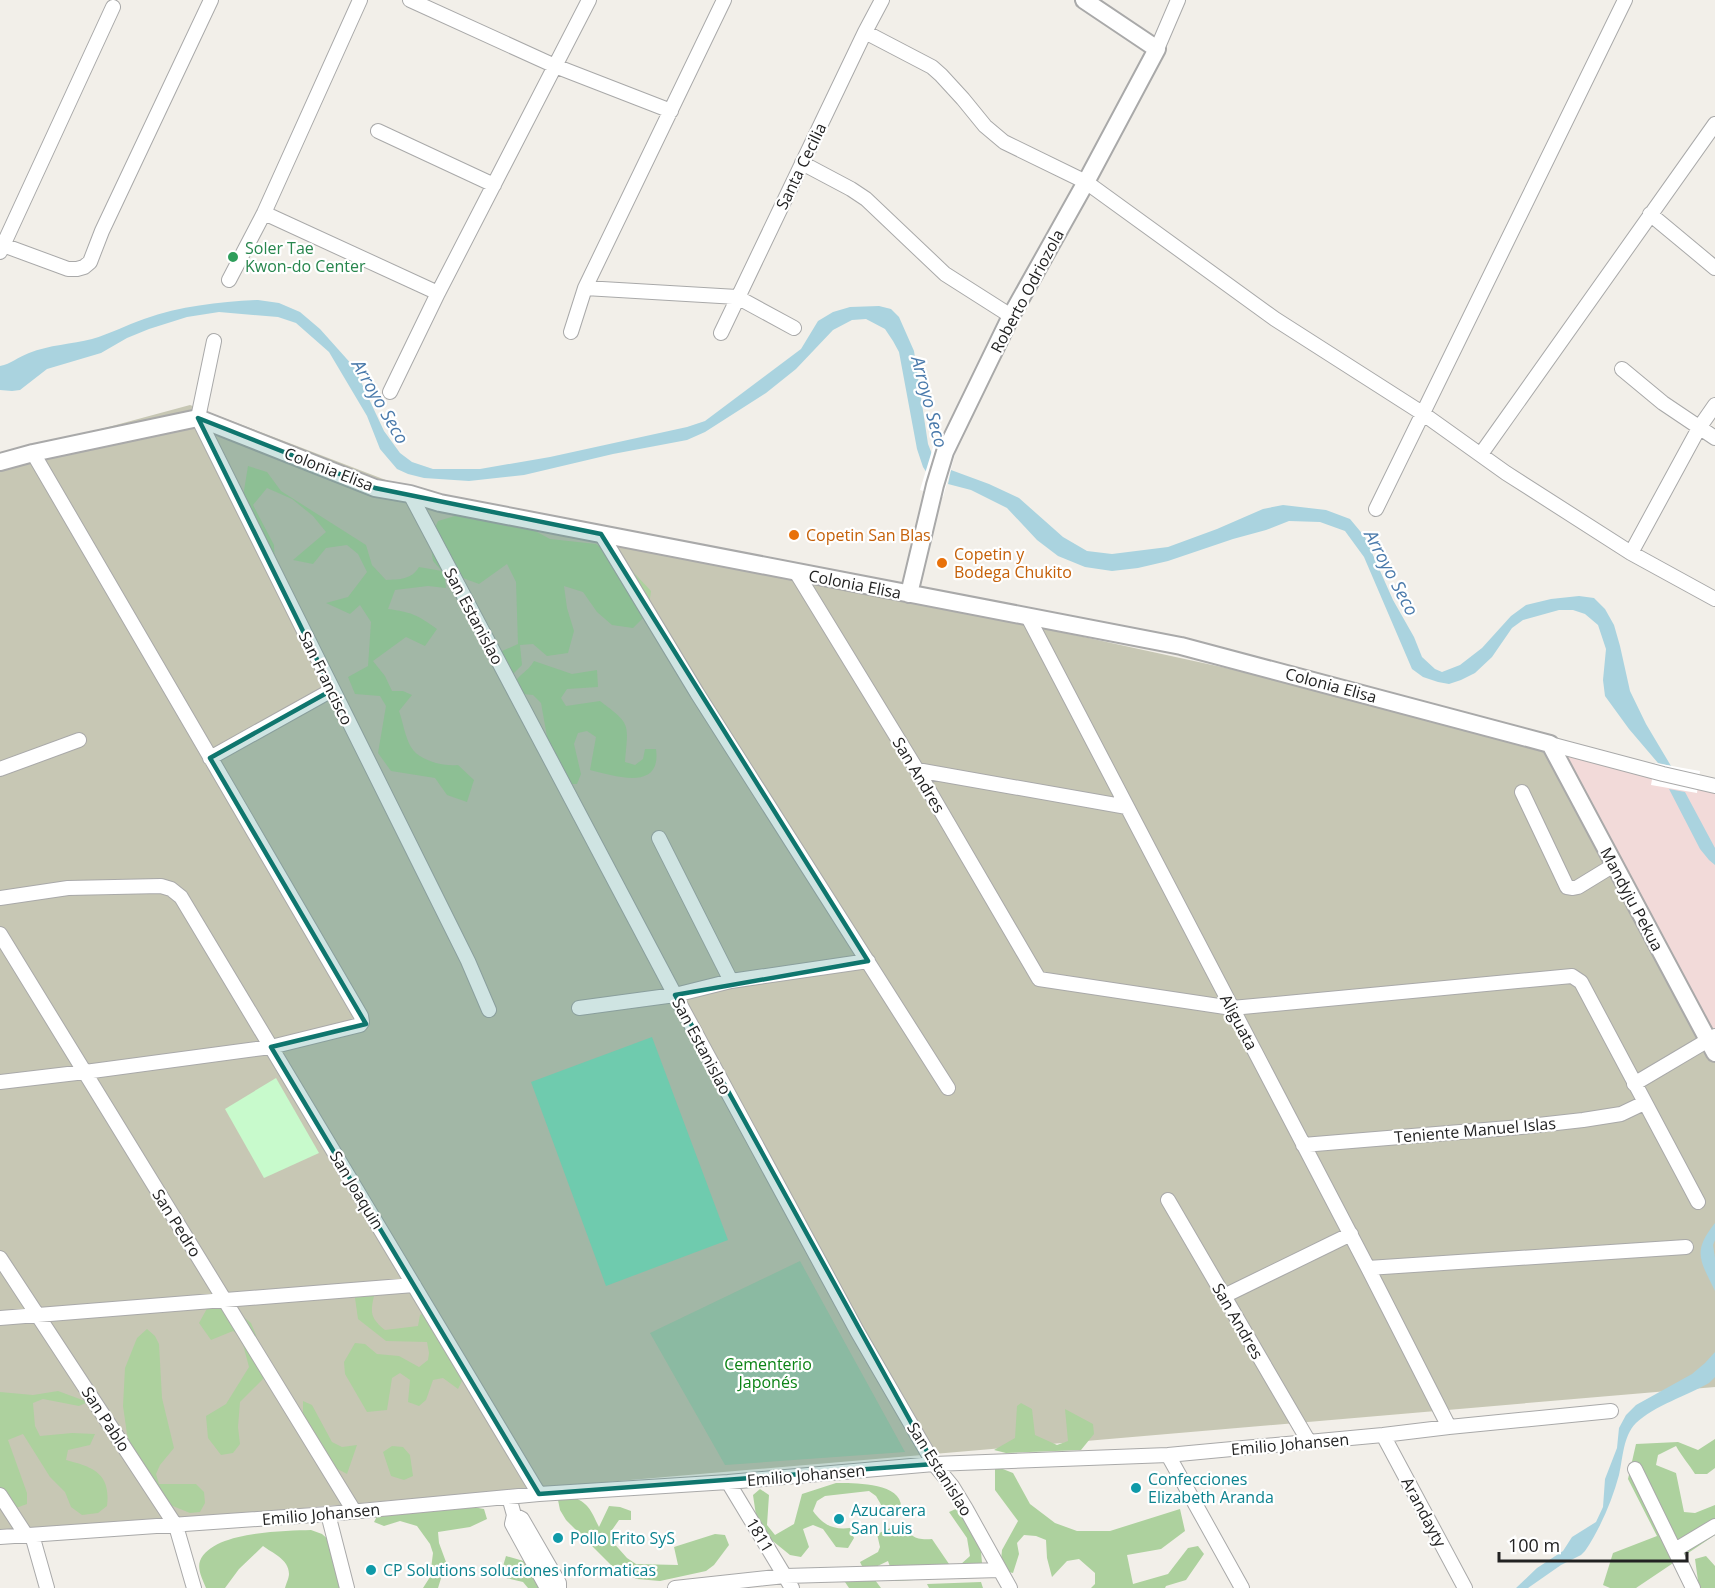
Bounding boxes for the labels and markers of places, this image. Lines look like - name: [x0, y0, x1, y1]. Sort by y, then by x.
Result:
- place label: Soler Tae Kwon-do Center: [245, 237, 366, 277]
- marker: Soler Tae Kwon-do Center: [226, 250, 240, 264]
- place label: Copetin San Blas: [806, 524, 931, 546]
- marker: Copetin San Blas: [787, 528, 801, 542]
- place label: Copetin y Bodega Chukito: [954, 543, 1072, 583]
- marker: Copetin y Bodega Chukito: [935, 556, 949, 570]
- place label: Confecciones Elizabeth Aranda: [1148, 1468, 1274, 1508]
- marker: Confecciones Elizabeth Aranda: [1129, 1481, 1143, 1495]
- place label: Azucarera San Luis: [851, 1499, 926, 1539]
- marker: Azucarera San Luis: [832, 1512, 846, 1526]
- place label: Pollo Frito SyS: [570, 1527, 675, 1549]
- marker: Pollo Frito SyS: [551, 1531, 565, 1545]
- place label: CP Solutions soluciones informaticas: [383, 1559, 656, 1581]
- marker: CP Solutions soluciones informaticas: [364, 1563, 378, 1577]

